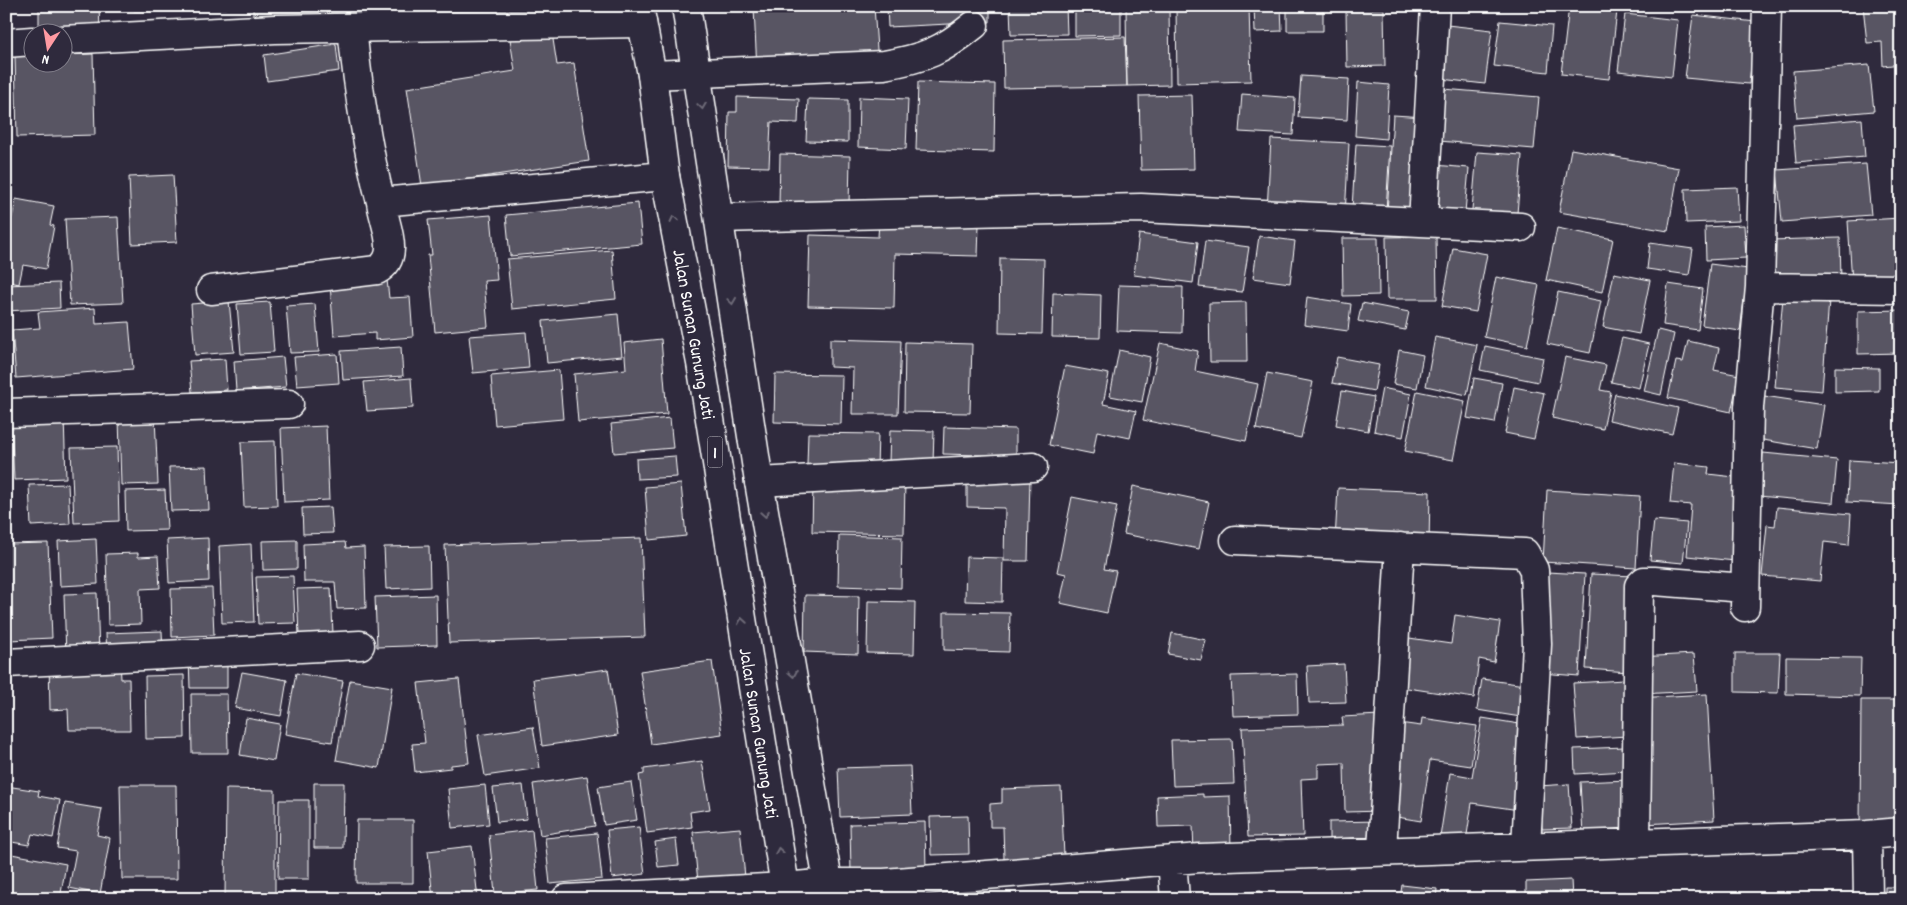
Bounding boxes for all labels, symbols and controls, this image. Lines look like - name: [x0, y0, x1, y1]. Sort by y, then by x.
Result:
- north arrow: [22, 22, 72, 72]
- text: N: [40, 48, 51, 69]
- one-way arrow: [697, 102, 707, 110]
- one-way arrow: [669, 215, 680, 224]
- street label: Jalan Sunan Gunung Jati: [663, 247, 720, 422]
- one-way arrow: [726, 297, 736, 306]
- road number: 1: [708, 437, 722, 468]
- one-way arrow: [759, 509, 769, 518]
- one-way arrow: [738, 617, 748, 625]
- street label: Jalan Sunan Gunung Jati: [730, 646, 783, 821]
- one-way arrow: [787, 670, 797, 678]
- one-way arrow: [775, 846, 785, 855]

